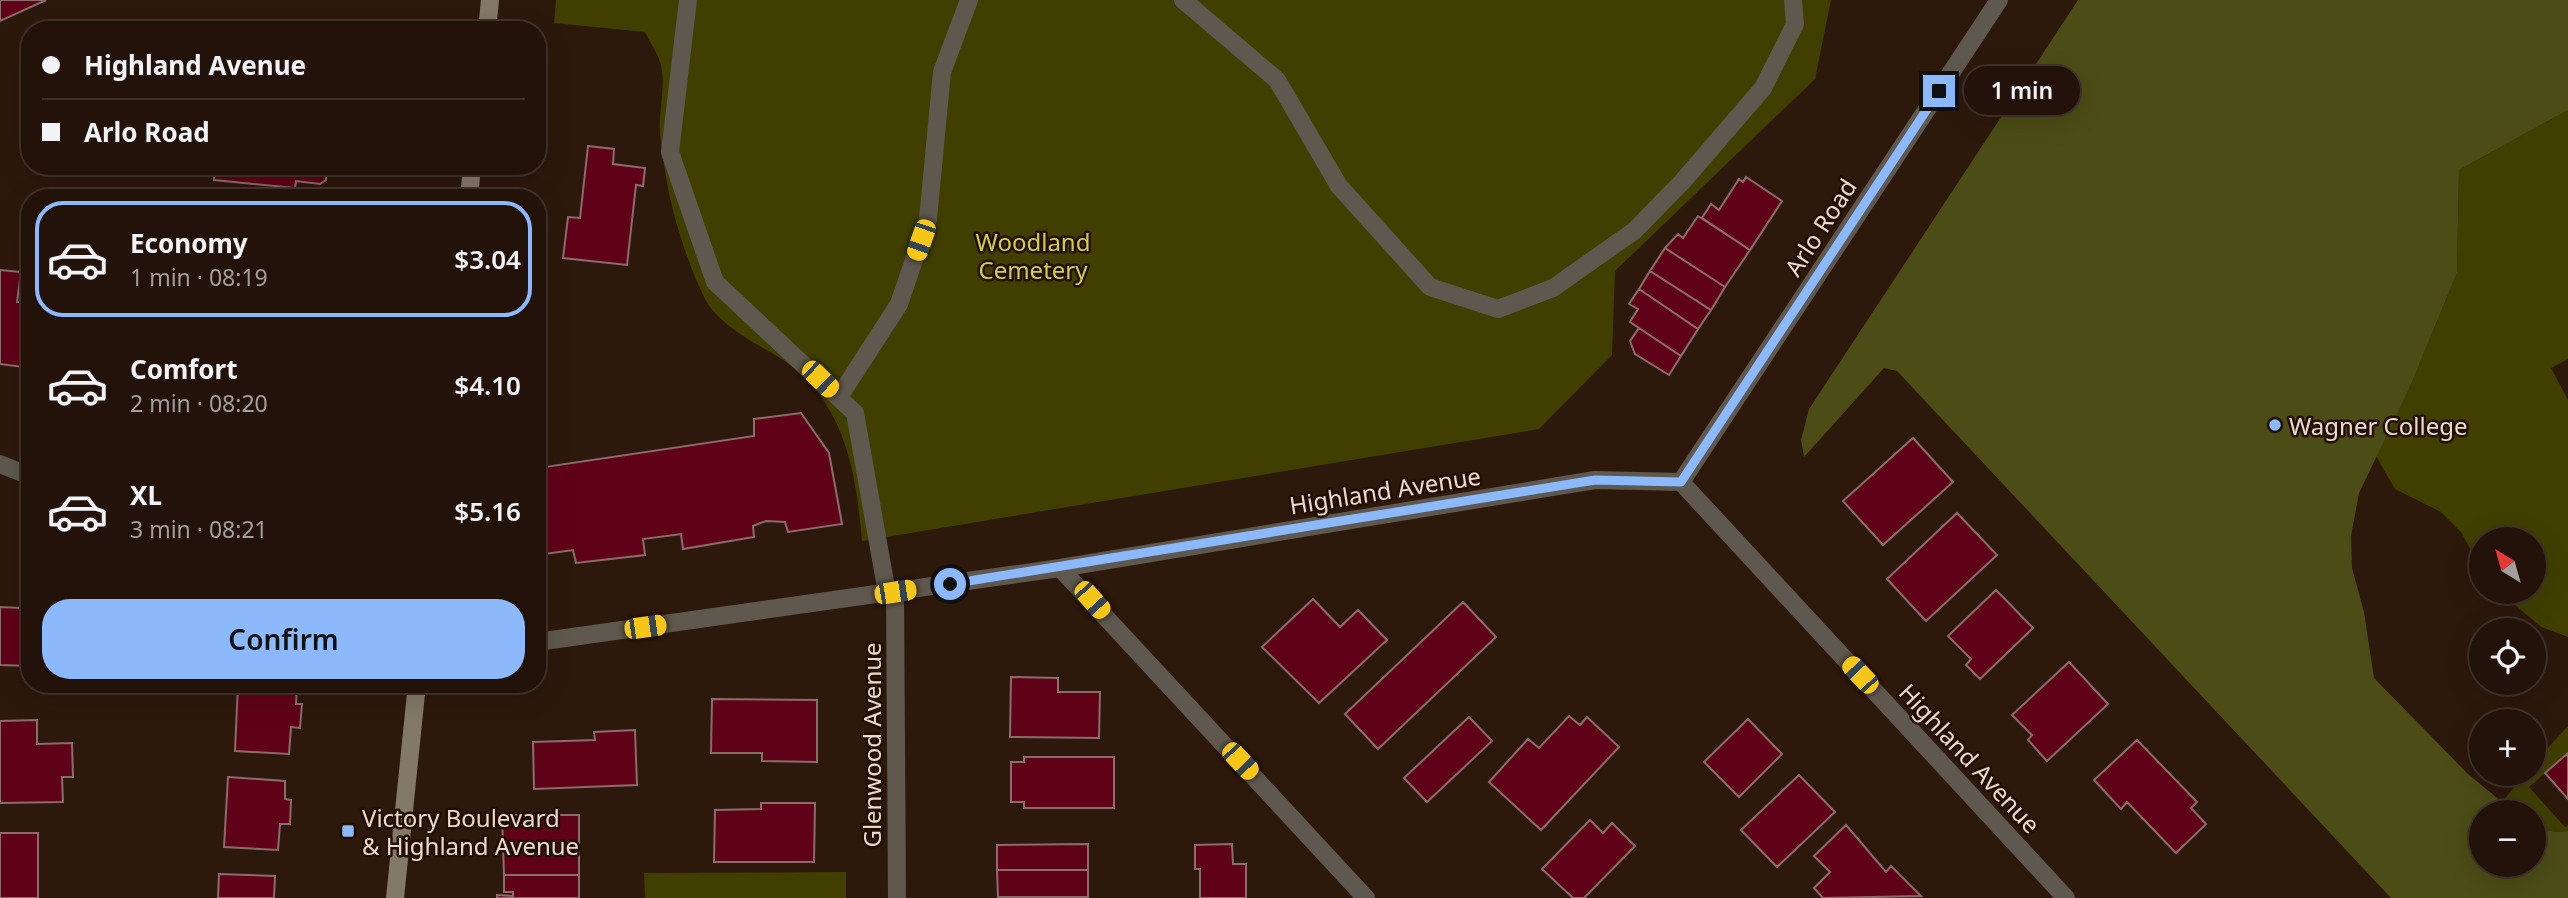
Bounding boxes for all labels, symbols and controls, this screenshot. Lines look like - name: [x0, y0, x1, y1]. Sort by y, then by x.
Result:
- text: Highland Avenue: [84, 47, 306, 83]
- callout: 1 min: [1964, 66, 2079, 116]
- text: 1 min: [1991, 74, 2053, 106]
- route end: [1923, 75, 1955, 107]
- text: Arlo Road: [84, 114, 210, 150]
- street label: Arlo Road: [1776, 172, 1864, 282]
- car: [905, 217, 938, 263]
- text: Economy: [130, 225, 248, 261]
- park label: Woodland Cemetery: [976, 225, 1090, 286]
- icon: car: [46, 228, 109, 291]
- text: $3.04: [454, 241, 521, 277]
- text: 1 min · 08:19: [130, 261, 268, 293]
- text: Comfort: [130, 351, 238, 387]
- icon: car: [46, 354, 109, 417]
- car: [798, 357, 843, 401]
- text: $4.10: [454, 367, 521, 403]
- text: 2 min · 08:20: [130, 387, 268, 419]
- place label: Wagner College: [2289, 409, 2468, 442]
- marker: Wagner College: [2267, 417, 2283, 433]
- street label: Highland Avenue: [1287, 459, 1483, 521]
- text: XL: [130, 477, 162, 513]
- icon: car: [46, 480, 109, 543]
- text: $5.16: [454, 493, 521, 529]
- text: 3 min · 08:21: [130, 513, 268, 545]
- north arrow: [2469, 527, 2546, 604]
- map controls: [2469, 527, 2546, 877]
- route start: [934, 568, 966, 600]
- car: [1071, 577, 1114, 623]
- car: [873, 578, 918, 606]
- button: Confirm: [42, 599, 525, 679]
- car: [623, 614, 668, 640]
- button: locate: [2469, 618, 2546, 695]
- street label: Glenwood Avenue: [855, 642, 888, 848]
- car: [1838, 652, 1883, 698]
- street label: Highland Avenue: [1892, 676, 2048, 840]
- button: +: [2469, 709, 2546, 786]
- car: [1218, 738, 1263, 784]
- button: −: [2469, 800, 2546, 877]
- place label: Victory Boulevard & Highland Avenue: [362, 801, 579, 862]
- marker: Victory Boulevard & Highland Avenue: [340, 823, 356, 839]

